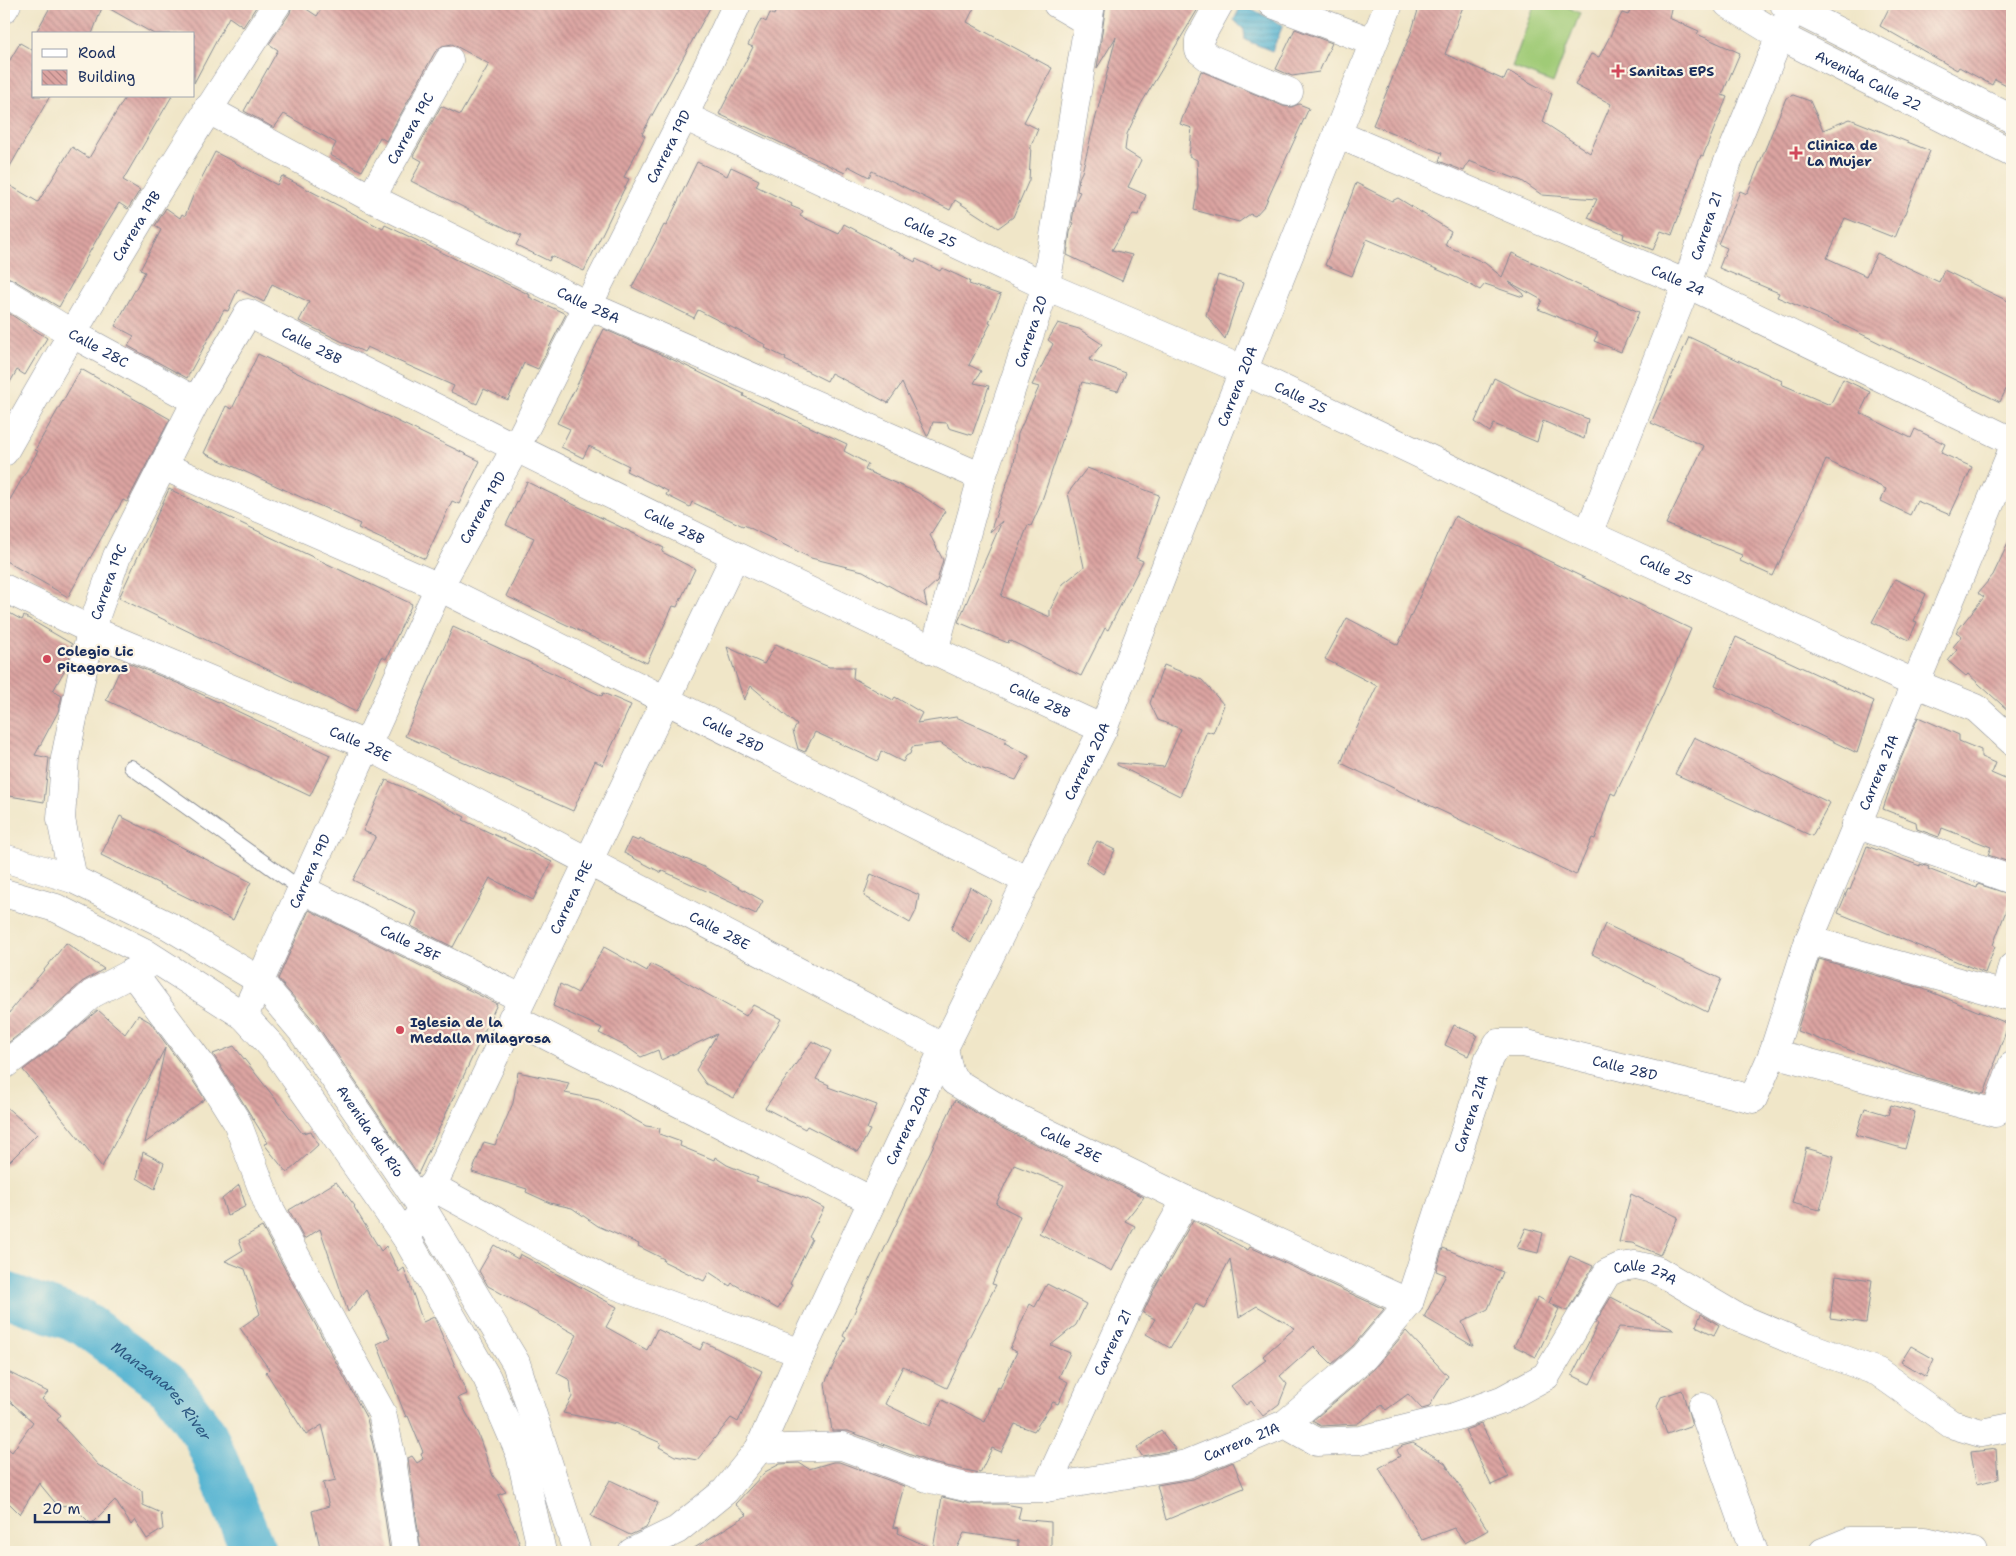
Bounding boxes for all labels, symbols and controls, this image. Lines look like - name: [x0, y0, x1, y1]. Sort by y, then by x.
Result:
- legend: [32, 32, 195, 98]
- text: Road: [78, 43, 116, 63]
- street label: Avenida Calle 22: [1812, 46, 1924, 115]
- place label: Sanitas EPS: [1629, 62, 1714, 80]
- marker: Sanitas EPS: [1611, 64, 1625, 78]
- text: Building: [78, 67, 135, 87]
- street label: Carrera 19C: [383, 89, 438, 167]
- street label: Carrera 19D: [642, 107, 695, 186]
- place label: Clinica de La Mujer: [1807, 136, 1878, 170]
- marker: Clinica de La Mujer: [1789, 146, 1803, 160]
- street label: Carrera 19B: [108, 187, 165, 264]
- street label: Carrera 21: [1687, 190, 1726, 262]
- street label: Calle 25: [901, 212, 959, 252]
- street label: Calle 24: [1648, 261, 1708, 300]
- street label: Calle 28A: [554, 283, 623, 327]
- street label: Carrera 20: [1010, 293, 1051, 370]
- street label: Calle 28B: [278, 323, 345, 368]
- street label: Calle 28C: [65, 324, 132, 372]
- street label: Carrera 20A: [1213, 343, 1261, 429]
- street label: Calle 25: [1271, 377, 1330, 418]
- street label: Carrera 19D: [456, 468, 510, 547]
- street label: Calle 28B: [641, 503, 708, 548]
- street label: Carrera 19C: [86, 541, 131, 622]
- street label: Calle 25: [1637, 550, 1695, 590]
- place label: Colegio Lic Pitagoras: [57, 642, 134, 676]
- marker: Colegio Lic Pitagoras: [41, 653, 53, 665]
- street label: Calle 28B: [1006, 678, 1073, 722]
- street label: Calle 28D: [699, 711, 767, 757]
- street label: Carrera 20A: [1060, 720, 1114, 803]
- street label: Calle 28E: [327, 722, 395, 766]
- street label: Carrera 21A: [1855, 732, 1902, 813]
- street label: Carrera 19D: [285, 831, 335, 911]
- street label: Carrera 19E: [546, 857, 597, 937]
- street label: Calle 28E: [686, 907, 753, 954]
- street label: Calle 28F: [377, 921, 444, 966]
- place label: Iglesia de la Medalla Milagrosa: [410, 1013, 551, 1047]
- marker: Iglesia de la Medalla Milagrosa: [394, 1024, 406, 1036]
- street label: Calle 28D: [1590, 1051, 1659, 1084]
- street label: Carrera 21A: [1450, 1073, 1492, 1155]
- street label: Avenida del Río: [333, 1082, 408, 1181]
- street label: Carrera 20A: [881, 1083, 934, 1168]
- street label: Calle 28E: [1037, 1122, 1105, 1167]
- street label: Calle 27A: [1610, 1256, 1680, 1289]
- street label: Carrera 21: [1090, 1307, 1135, 1378]
- water label: Manzanares River: [107, 1337, 216, 1444]
- street label: Carrera 21A: [1201, 1418, 1282, 1465]
- scale bar: [35, 1491, 109, 1523]
- text: 20 m: [42, 1499, 81, 1519]

